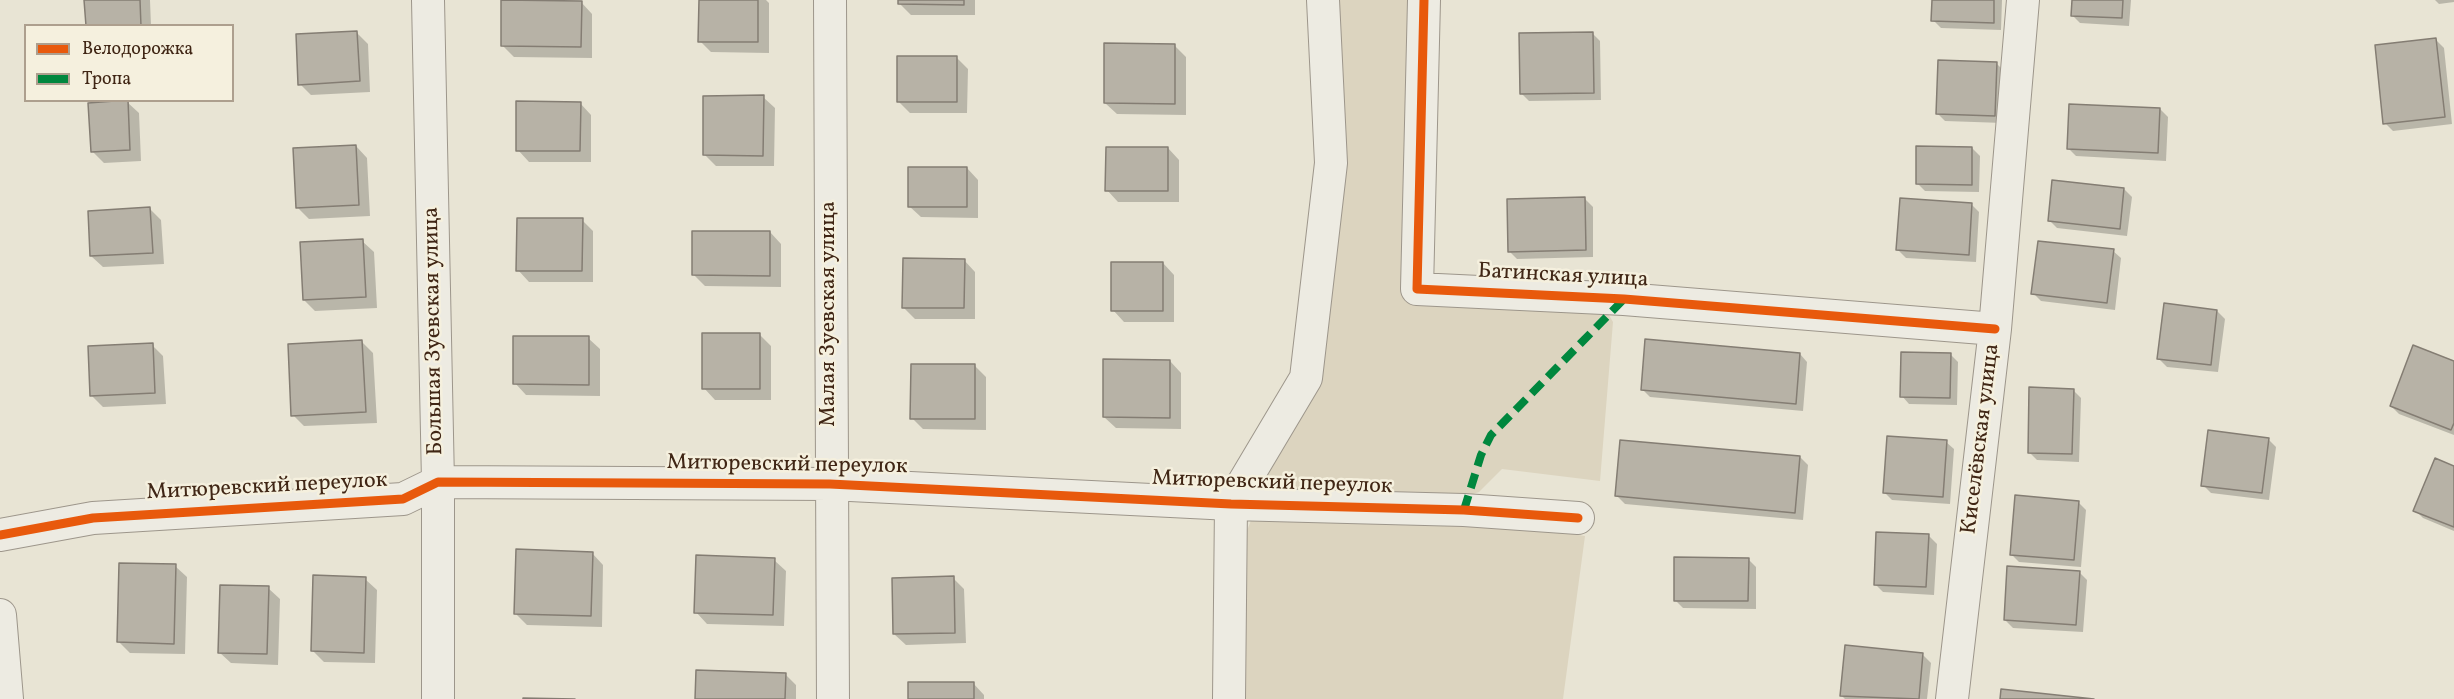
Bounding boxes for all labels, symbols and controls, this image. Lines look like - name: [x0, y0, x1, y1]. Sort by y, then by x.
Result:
- legend: [24, 24, 234, 102]
- text: Велодорожка: [82, 37, 193, 62]
- text: Тропа: [82, 67, 131, 92]
- street label: Малая Зуевская улица: [817, 201, 843, 427]
- street label: Большая Зуевская улица: [420, 207, 450, 455]
- street label: Батинская улица: [1477, 259, 1649, 295]
- street label: Киселёвская улица: [1957, 342, 2007, 536]
- street label: Митюревский переулок: [666, 451, 908, 481]
- street label: Митюревский переулок: [1151, 467, 1393, 501]
- street label: Митюревский переулок: [146, 469, 388, 507]

